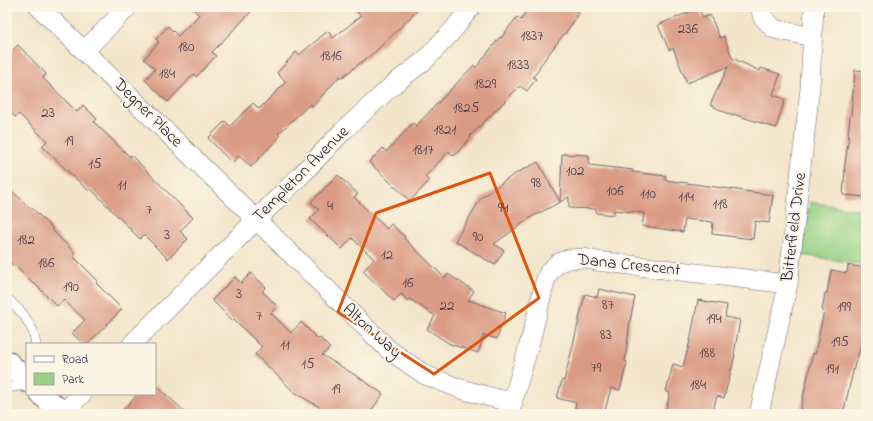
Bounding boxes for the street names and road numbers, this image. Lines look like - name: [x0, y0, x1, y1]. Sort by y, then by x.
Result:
- street label: Degner Place: [105, 72, 189, 155]
- street label: Templeton Avenue: [247, 120, 355, 228]
- street label: Bitterfield Drive: [775, 171, 813, 284]
- street label: Dana Crescent: [575, 247, 682, 283]
- street label: Alton Way: [336, 298, 407, 365]

